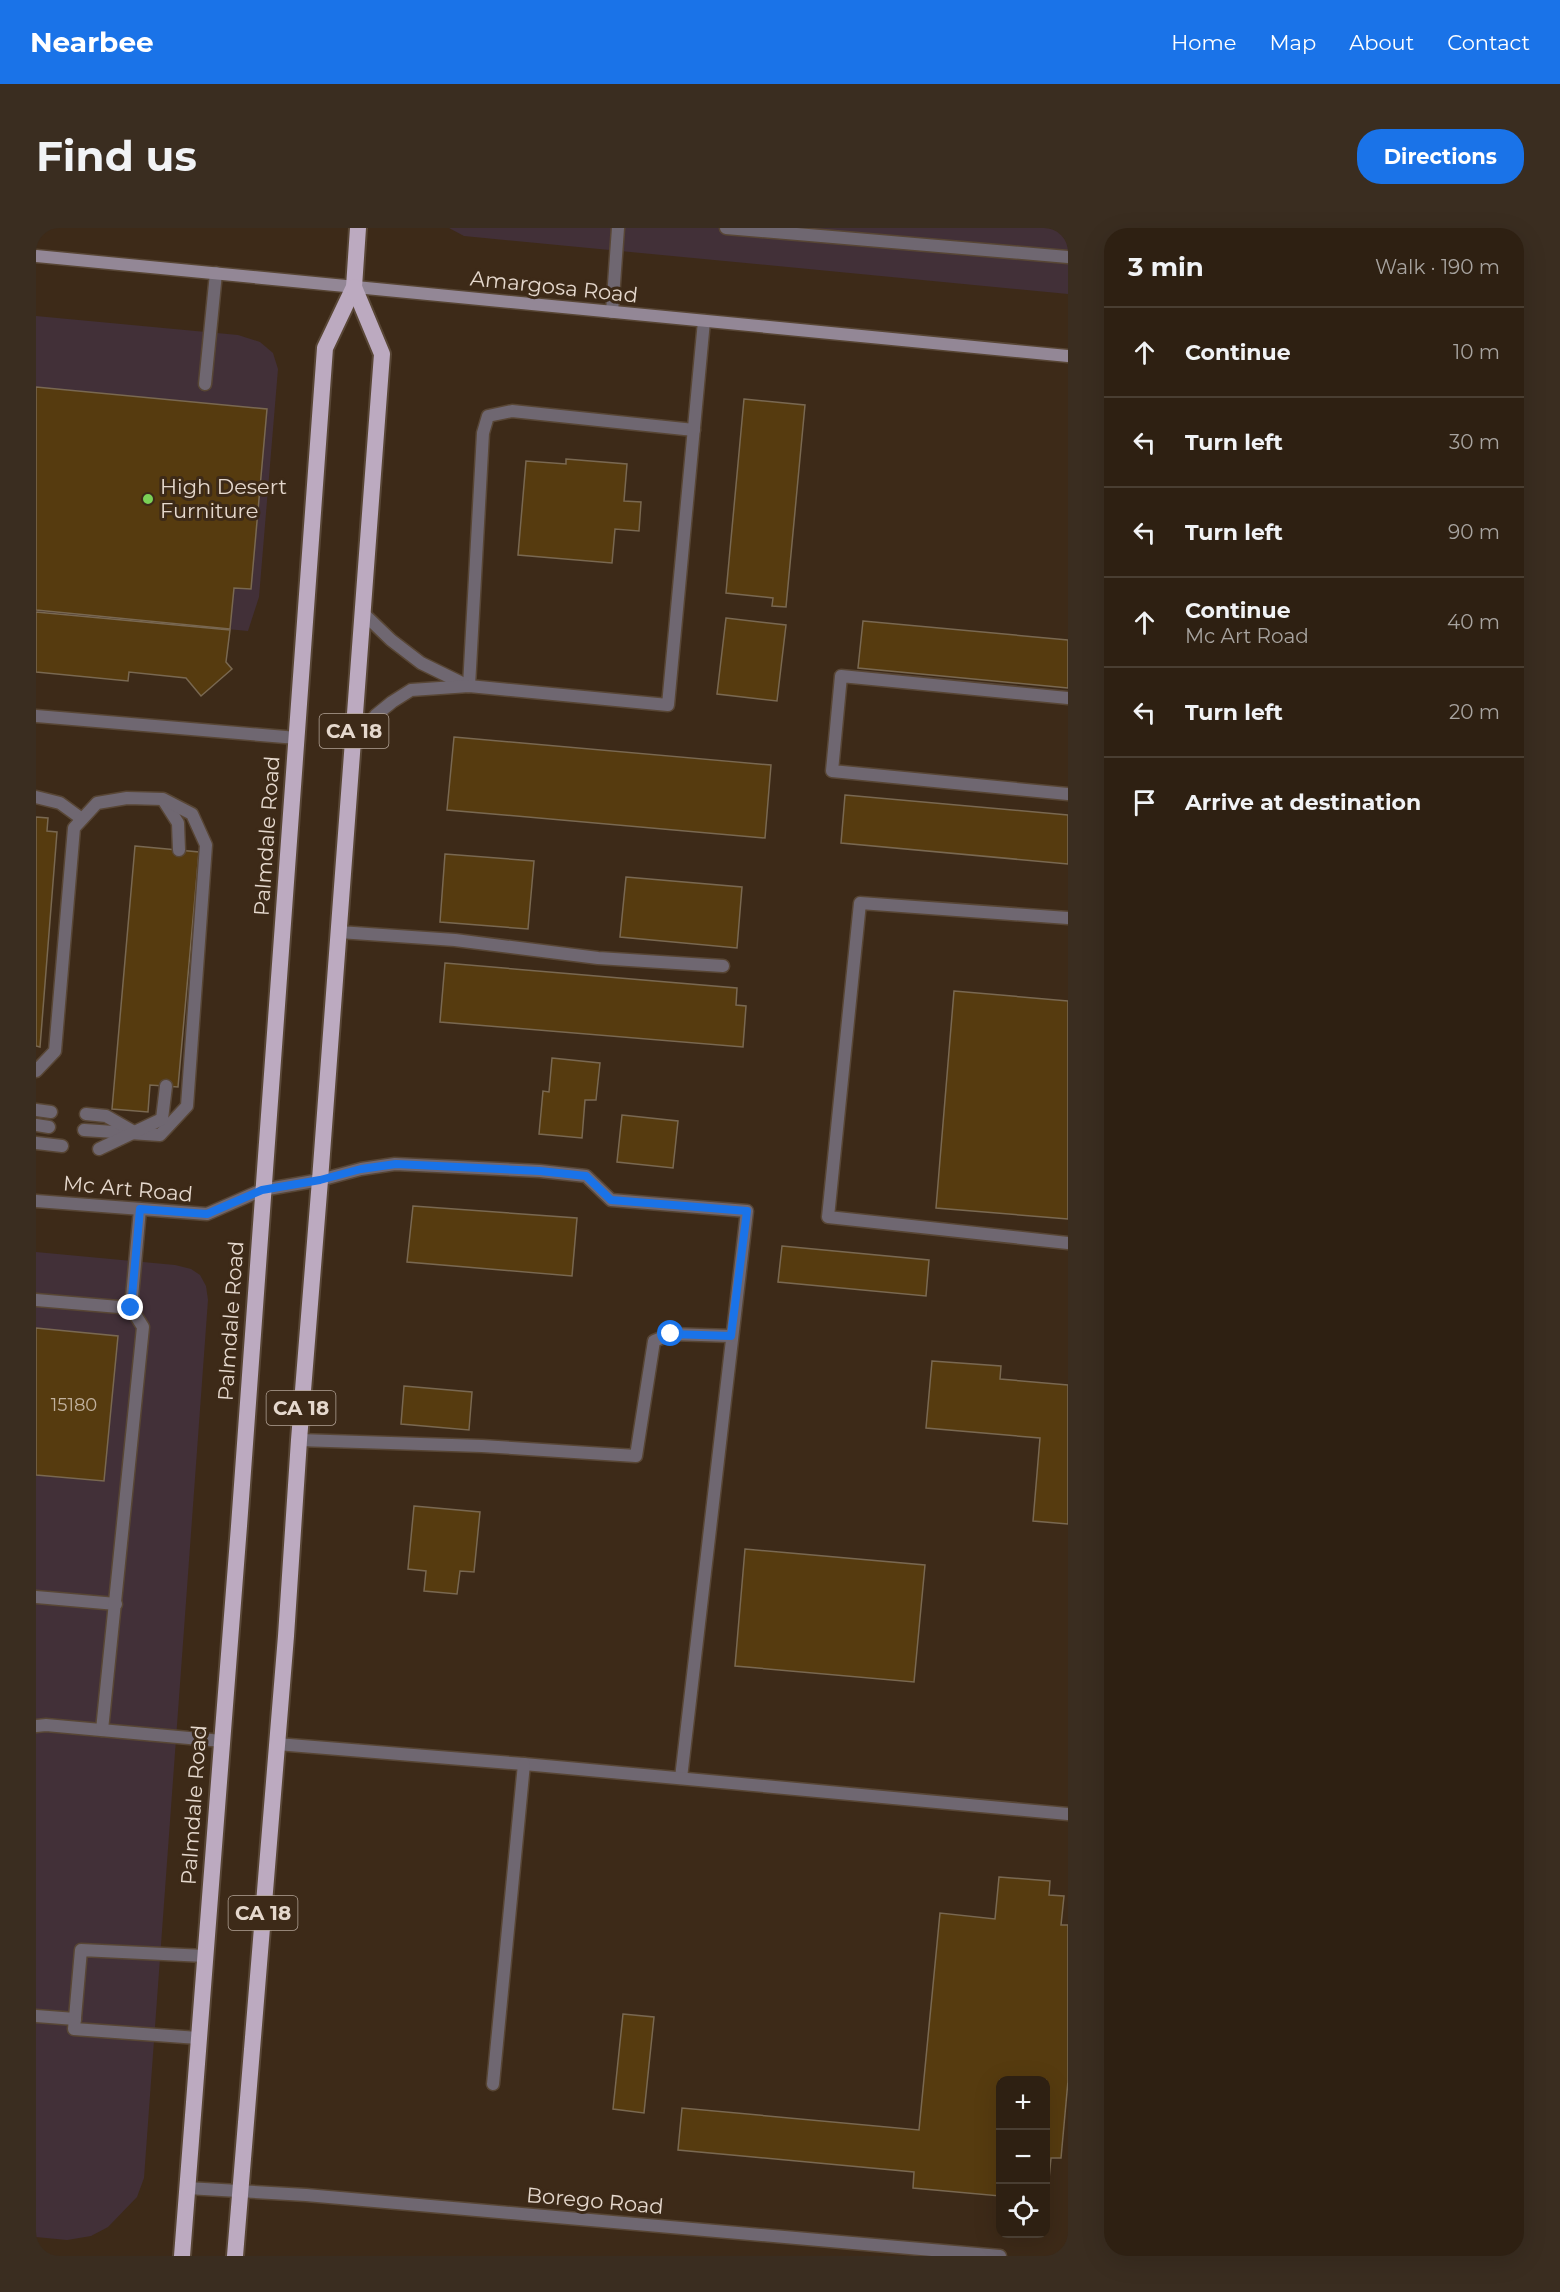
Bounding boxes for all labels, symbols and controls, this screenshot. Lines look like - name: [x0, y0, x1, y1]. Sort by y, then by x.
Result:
- text: Nearbee: [30, 25, 154, 59]
- text: Home: [1171, 30, 1236, 55]
- text: Map: [1269, 30, 1316, 55]
- text: About: [1349, 30, 1414, 55]
- text: Contact: [1447, 30, 1530, 55]
- button: Directions: [1357, 129, 1524, 184]
- text: Find us: [36, 130, 197, 182]
- text: 3 min: [1128, 251, 1204, 283]
- text: Walk · 190 m: [1375, 255, 1500, 279]
- street label: Amargosa Road: [469, 265, 639, 308]
- icon: ahead: [1128, 336, 1161, 369]
- text: Continue: [1185, 339, 1291, 366]
- text: 10 m: [1453, 340, 1500, 364]
- icon: left: [1128, 426, 1161, 459]
- text: Turn left: [1185, 429, 1283, 456]
- text: 30 m: [1449, 430, 1500, 454]
- place label: High Desert Furniture: [160, 474, 287, 523]
- marker: High Desert Furniture: [141, 492, 155, 506]
- icon: left: [1128, 516, 1161, 549]
- text: Turn left: [1185, 519, 1283, 546]
- text: 90 m: [1448, 520, 1500, 544]
- text: Continue: [1185, 597, 1291, 624]
- icon: ahead: [1128, 606, 1161, 639]
- text: 40 m: [1447, 610, 1500, 634]
- text: Mc Art Road: [1185, 624, 1309, 648]
- icon: left: [1128, 696, 1161, 729]
- text: Turn left: [1185, 699, 1283, 726]
- text: 20 m: [1449, 700, 1500, 724]
- road number: CA 18: [320, 714, 388, 748]
- street label: Palmdale Road: [248, 755, 285, 917]
- icon: arrive: [1128, 786, 1161, 819]
- text: Arrive at destination: [1185, 789, 1421, 816]
- street label: Mc Art Road: [62, 1170, 194, 1207]
- street label: Palmdale Road: [212, 1240, 249, 1402]
- route end: [117, 1294, 143, 1320]
- route start: [657, 1320, 683, 1346]
- road number: CA 18: [266, 1391, 336, 1425]
- house number: 15180: [51, 1394, 97, 1416]
- street label: Palmdale Road: [175, 1724, 212, 1886]
- road number: CA 18: [228, 1896, 298, 1930]
- map controls: [996, 2076, 1050, 2238]
- button: +: [996, 2076, 1050, 2130]
- button: −: [996, 2130, 1050, 2184]
- street label: Borego Road: [525, 2182, 665, 2219]
- button: locate: [996, 2184, 1050, 2238]

